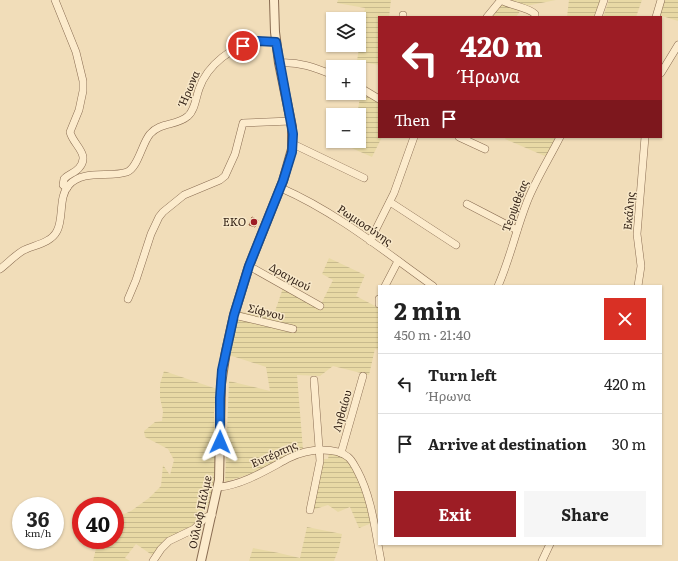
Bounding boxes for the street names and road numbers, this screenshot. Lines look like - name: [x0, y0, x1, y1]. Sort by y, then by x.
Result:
- street label: Ήρωνα: [173, 67, 203, 109]
- street label: Τερψιθέας: [497, 177, 532, 234]
- street label: Εκάλης: [618, 191, 638, 231]
- street label: Ρωμιοσύνης: [335, 200, 397, 249]
- street label: Δραγμού: [267, 258, 314, 294]
- street label: Σίφνου: [246, 299, 286, 323]
- street label: Ληθαίου: [327, 388, 355, 434]
- street label: Ευτέρπης: [248, 435, 300, 470]
- street label: Ούλωφ Πάλμε: [183, 473, 215, 550]

